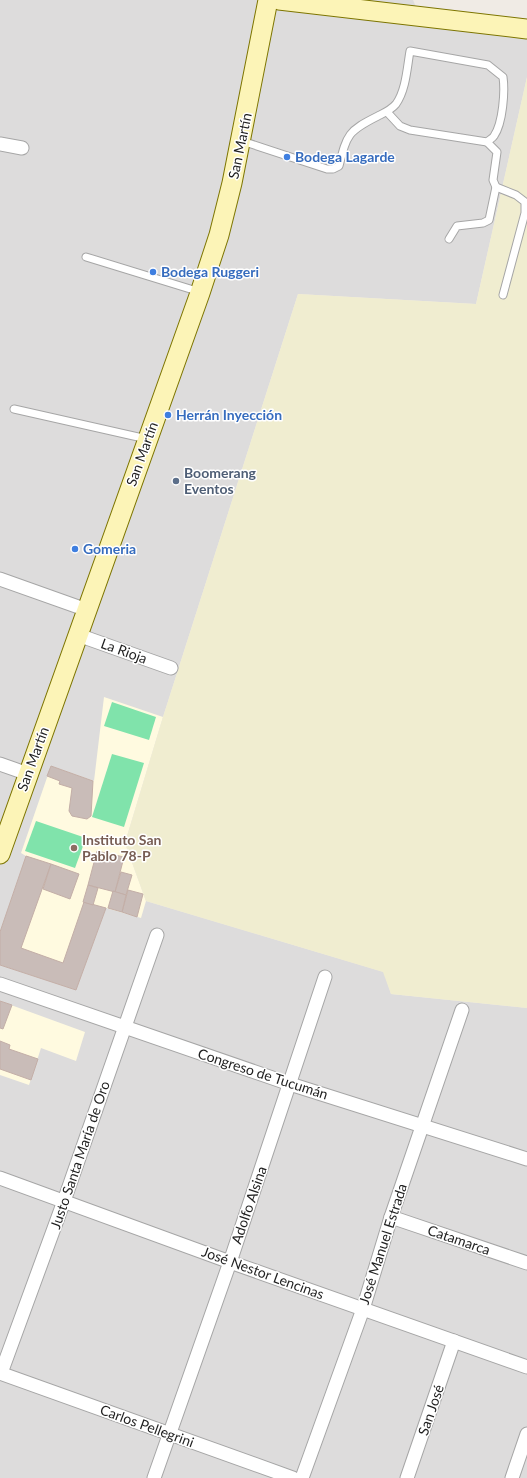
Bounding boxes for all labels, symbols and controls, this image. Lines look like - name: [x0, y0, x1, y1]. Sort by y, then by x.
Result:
- street label: San Martín: [224, 111, 255, 180]
- place label: Bodega Lagarde: [295, 148, 395, 165]
- marker: Bodega Lagarde: [282, 152, 292, 162]
- place label: Bodega Ruggeri: [161, 263, 259, 280]
- marker: Bodega Ruggeri: [148, 267, 158, 277]
- place label: Herrán Inyección: [176, 406, 282, 423]
- marker: Herrán Inyección: [163, 410, 173, 420]
- street label: San Martín: [122, 419, 161, 488]
- place label: Boomerang Eventos: [184, 464, 257, 497]
- marker: Boomerang Eventos: [171, 476, 181, 486]
- place label: Gomeria: [83, 540, 136, 557]
- marker: Gomeria: [70, 544, 80, 554]
- street label: La Rioja: [99, 634, 150, 667]
- street label: San Martín: [13, 724, 52, 793]
- place label: Instituto San Pablo 78-P: [82, 831, 161, 864]
- marker: Instituto San Pablo 78-P: [69, 843, 79, 853]
- street label: Congreso de Tucumán: [196, 1044, 330, 1103]
- street label: Justo Santa María de Oro: [46, 1079, 113, 1231]
- street label: Adolfo Alsina: [227, 1164, 270, 1246]
- street label: José Manuel Estrada: [355, 1181, 410, 1306]
- street label: Catamarca: [426, 1221, 493, 1258]
- street label: José Nestor Lencinas: [200, 1243, 327, 1303]
- street label: San José: [414, 1382, 447, 1437]
- street label: Carlos Pellegrini: [98, 1401, 196, 1450]

